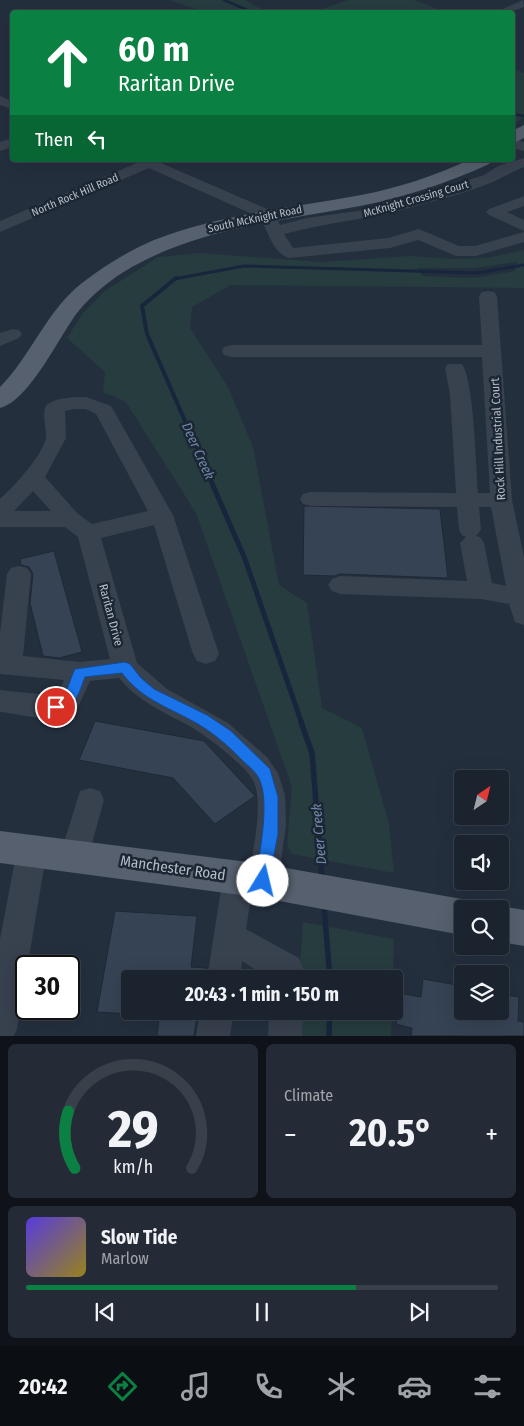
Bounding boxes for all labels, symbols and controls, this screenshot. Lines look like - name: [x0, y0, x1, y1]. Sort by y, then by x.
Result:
- text: 60 m: [118, 28, 189, 70]
- icon: ahead: [35, 30, 100, 95]
- text: Raritan Drive: [118, 70, 235, 97]
- icon: left: [83, 125, 111, 153]
- text: Then: [35, 128, 73, 151]
- street label: North Rock Hill Road: [30, 171, 120, 219]
- street label: McKnight Crossing Court: [362, 178, 470, 220]
- street label: South McKnight Road: [207, 203, 303, 235]
- street label: Rock Hill Industrial Court: [488, 377, 508, 500]
- water label: Deer Creek: [178, 420, 218, 482]
- street label: Raritan Drive: [96, 582, 126, 648]
- pin: [35, 686, 77, 728]
- icon: arrive: [42, 693, 70, 721]
- north arrow: [454, 770, 509, 825]
- map controls: [454, 770, 509, 1020]
- water label: Deer Creek: [308, 803, 330, 865]
- button: sound: [454, 835, 509, 890]
- street label: Manchester Road: [119, 852, 227, 884]
- position arrow: [236, 854, 288, 906]
- button: search: [454, 900, 509, 955]
- speed limit sign: 30: [15, 955, 80, 1020]
- button: layers: [454, 965, 509, 1020]
- text: 20:43 · 1 min · 150 m: [185, 983, 339, 1006]
- text: Climate: [284, 1086, 333, 1105]
- text: 29: [107, 1098, 158, 1161]
- text: 20.5°: [349, 1110, 433, 1156]
- text: −: [284, 1118, 297, 1151]
- text: +: [485, 1118, 498, 1151]
- text: km/h: [113, 1156, 153, 1178]
- text: Slow Tide: [101, 1226, 177, 1249]
- text: Marlow: [101, 1249, 149, 1268]
- icon: previous: [91, 1298, 119, 1326]
- icon: pause: [248, 1298, 276, 1326]
- icon: next: [405, 1298, 433, 1326]
- icon: directions: [105, 1369, 140, 1404]
- icon: music: [178, 1369, 213, 1404]
- icon: phone: [251, 1369, 286, 1404]
- icon: climate: [324, 1369, 359, 1404]
- icon: car: [397, 1369, 432, 1404]
- icon: filters: [470, 1369, 505, 1404]
- text: 20:42: [19, 1373, 67, 1400]

